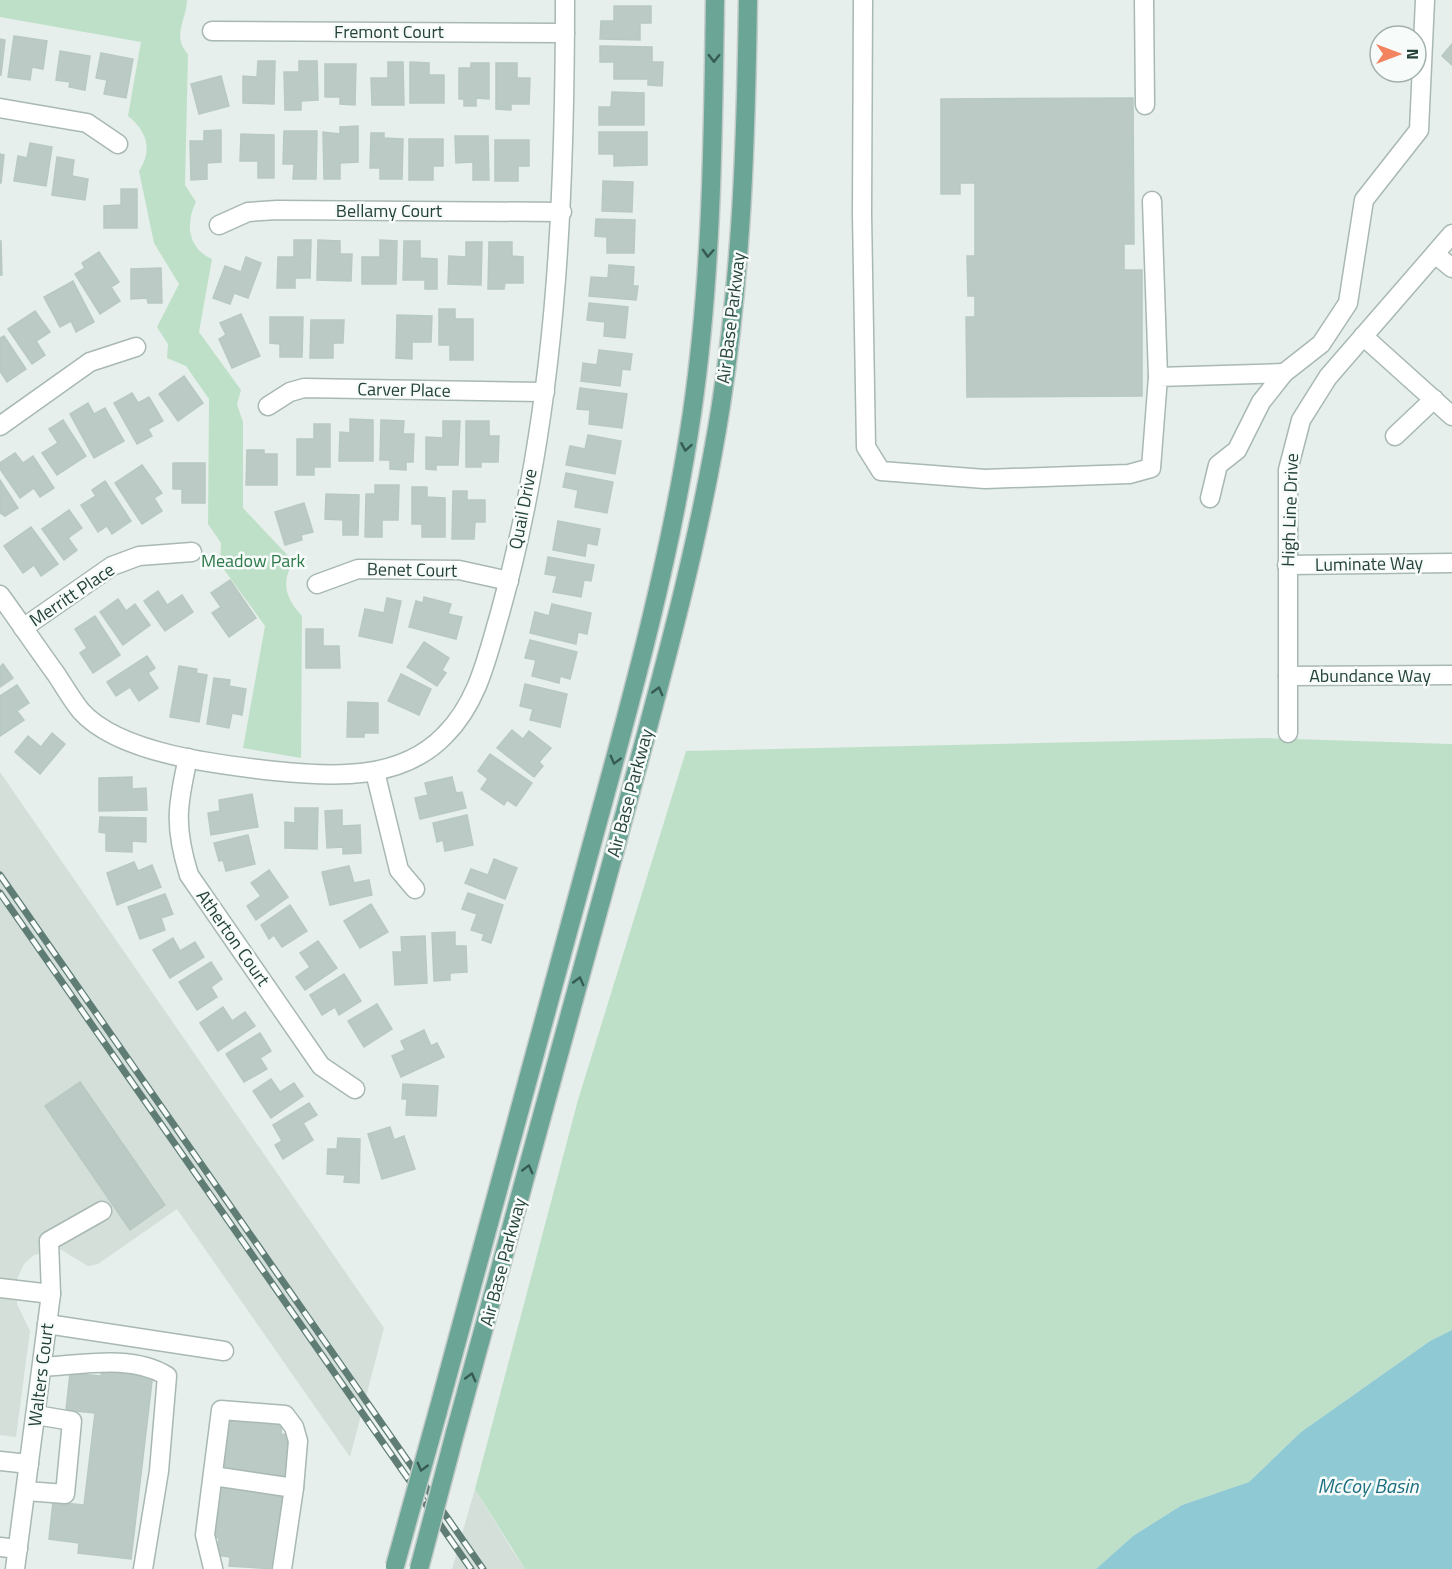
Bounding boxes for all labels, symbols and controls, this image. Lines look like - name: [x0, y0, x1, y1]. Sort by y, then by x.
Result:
- street label: Fremont Court: [334, 18, 445, 45]
- north arrow: [1368, 24, 1428, 84]
- text: N: [1401, 48, 1425, 60]
- one-way arrow: [708, 54, 720, 63]
- street label: Bellamy Court: [336, 197, 443, 224]
- one-way arrow: [702, 249, 715, 258]
- street label: Air Base Parkway: [709, 250, 752, 385]
- street label: Carver Place: [357, 375, 451, 404]
- one-way arrow: [681, 442, 693, 452]
- street label: High Line Drive: [1274, 453, 1305, 567]
- street label: Quail Drive: [501, 466, 544, 552]
- park label: Meadow Park: [201, 547, 305, 574]
- street label: Luminate Way: [1315, 549, 1424, 578]
- street label: Benet Court: [367, 555, 458, 584]
- street label: Merritt Place: [24, 556, 120, 633]
- street label: Abundance Way: [1309, 662, 1431, 689]
- one-way arrow: [650, 686, 663, 696]
- street label: Air Base Parkway: [599, 725, 660, 860]
- one-way arrow: [609, 755, 622, 765]
- street label: Atherton Court: [190, 884, 277, 992]
- one-way arrow: [572, 976, 584, 986]
- one-way arrow: [521, 1164, 533, 1175]
- street label: Air Base Parkway: [472, 1194, 533, 1329]
- street label: Walters Court: [21, 1321, 60, 1428]
- one-way arrow: [464, 1372, 476, 1383]
- one-way arrow: [417, 1462, 430, 1472]
- water label: McCoy Basin: [1318, 1470, 1419, 1501]

